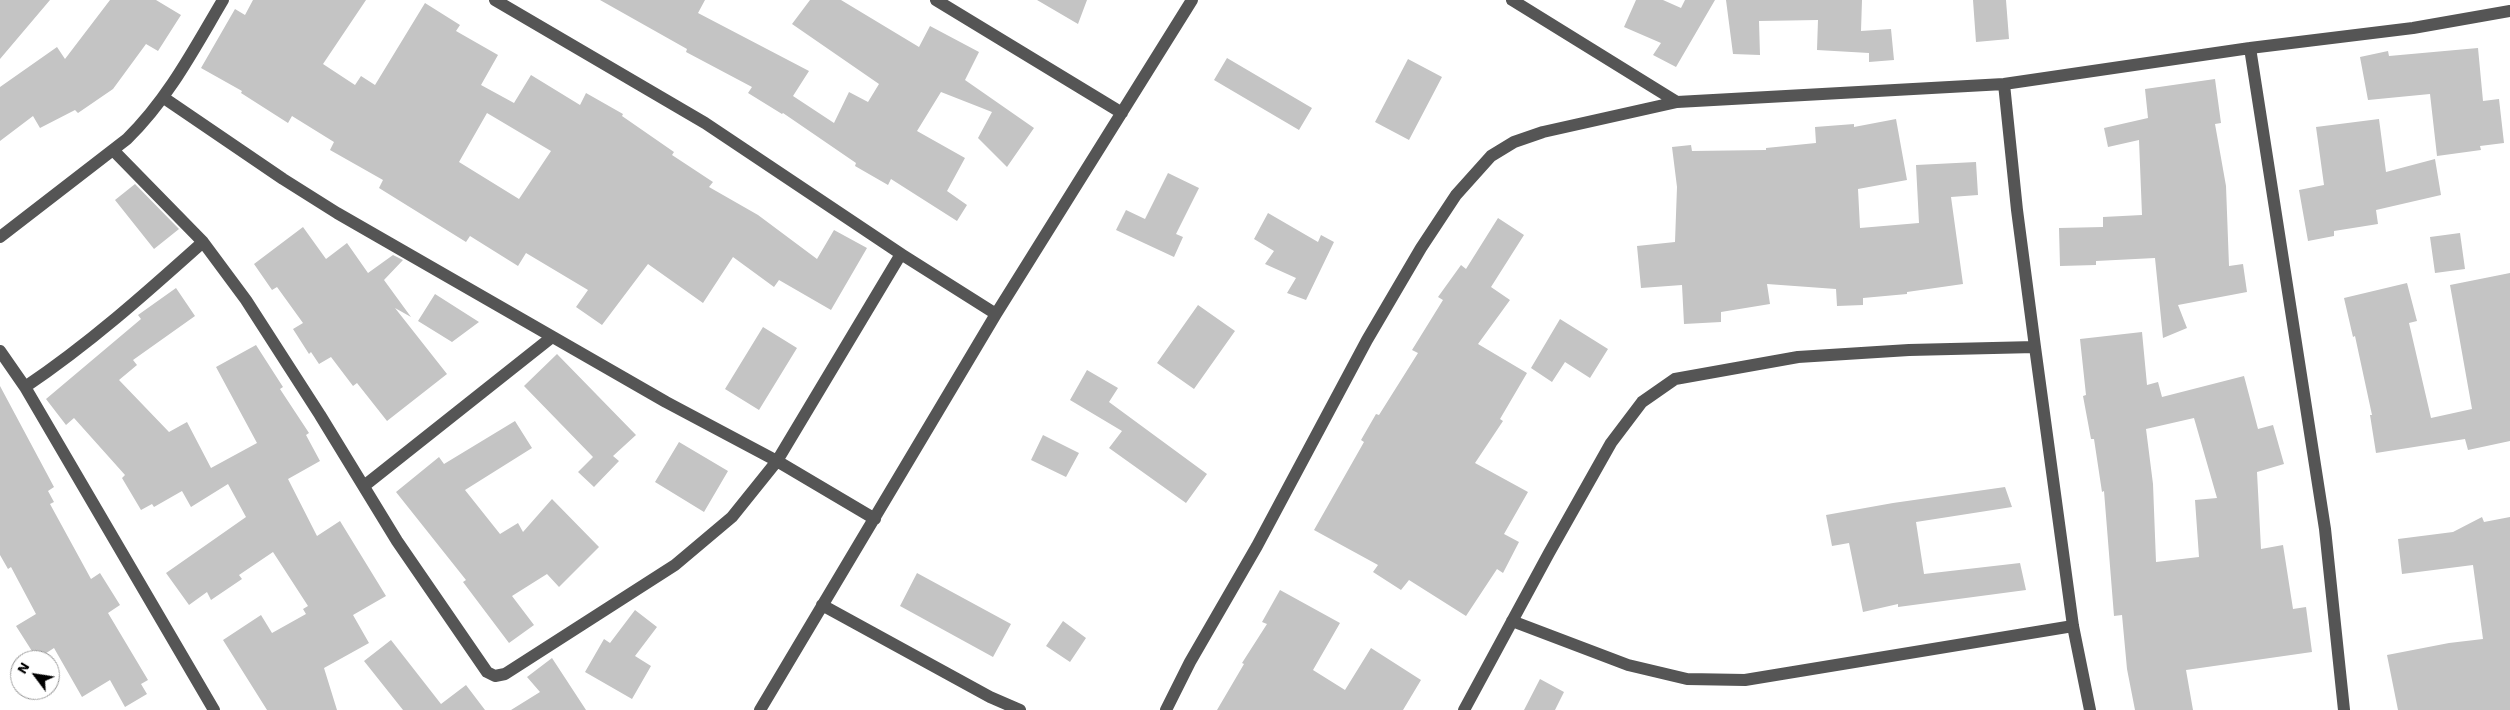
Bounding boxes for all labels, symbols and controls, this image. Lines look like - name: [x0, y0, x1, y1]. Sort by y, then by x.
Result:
- north arrow: [10, 650, 60, 700]
- text: N: [13, 659, 33, 676]

